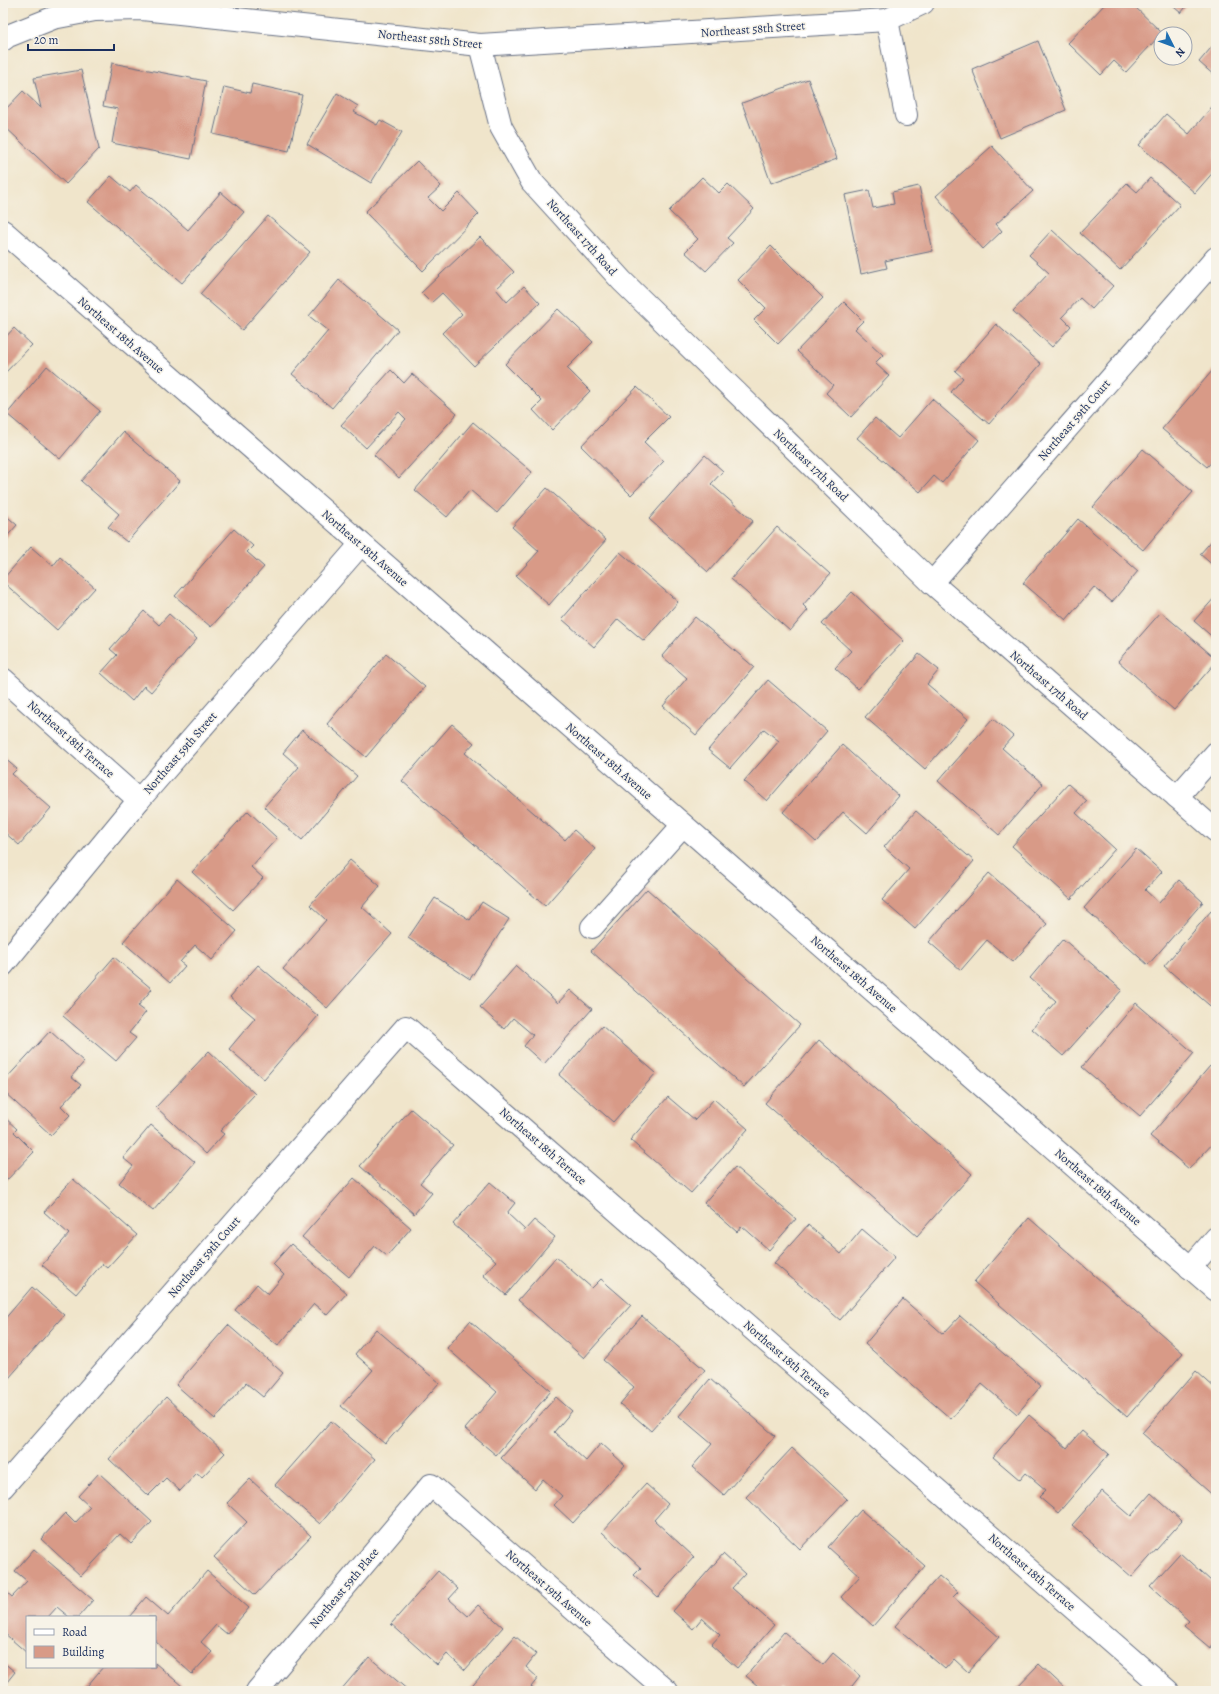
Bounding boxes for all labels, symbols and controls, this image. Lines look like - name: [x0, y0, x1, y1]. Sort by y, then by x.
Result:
- street label: Northeast 58th Street: [700, 17, 806, 41]
- scale bar: [28, 26, 114, 52]
- street label: Northeast 58th Street: [377, 26, 483, 52]
- north arrow: [1153, 26, 1193, 66]
- text: 20 m: [34, 32, 58, 48]
- text: N: [1172, 44, 1188, 60]
- street label: Northeast 17th Road: [543, 195, 621, 279]
- street label: Northeast 18th Avenue: [74, 293, 168, 377]
- street label: Northeast 59th Court: [1034, 376, 1114, 464]
- street label: Northeast 17th Road: [770, 425, 852, 505]
- street label: Northeast 18th Avenue: [318, 506, 412, 590]
- street label: Northeast 17th Road: [1007, 647, 1092, 724]
- street label: Northeast 18th Terrace: [24, 697, 118, 781]
- street label: Northeast 59th Street: [140, 708, 220, 798]
- street label: Northeast 18th Avenue: [562, 719, 656, 803]
- street label: Northeast 18th Avenue: [807, 932, 901, 1016]
- street label: Northeast 18th Terrace: [496, 1104, 590, 1188]
- street label: Northeast 18th Avenue: [1051, 1145, 1145, 1229]
- street label: Northeast 59th Court: [164, 1213, 244, 1301]
- street label: Northeast 18th Terrace: [740, 1317, 834, 1401]
- street label: Northeast 18th Terrace: [985, 1530, 1079, 1614]
- street label: Northeast 59th Place: [306, 1544, 382, 1632]
- street label: Northeast 19th Avenue: [502, 1546, 596, 1630]
- legend: [26, 1616, 156, 1668]
- text: Road: [62, 1624, 88, 1640]
- text: Building: [62, 1644, 104, 1660]

